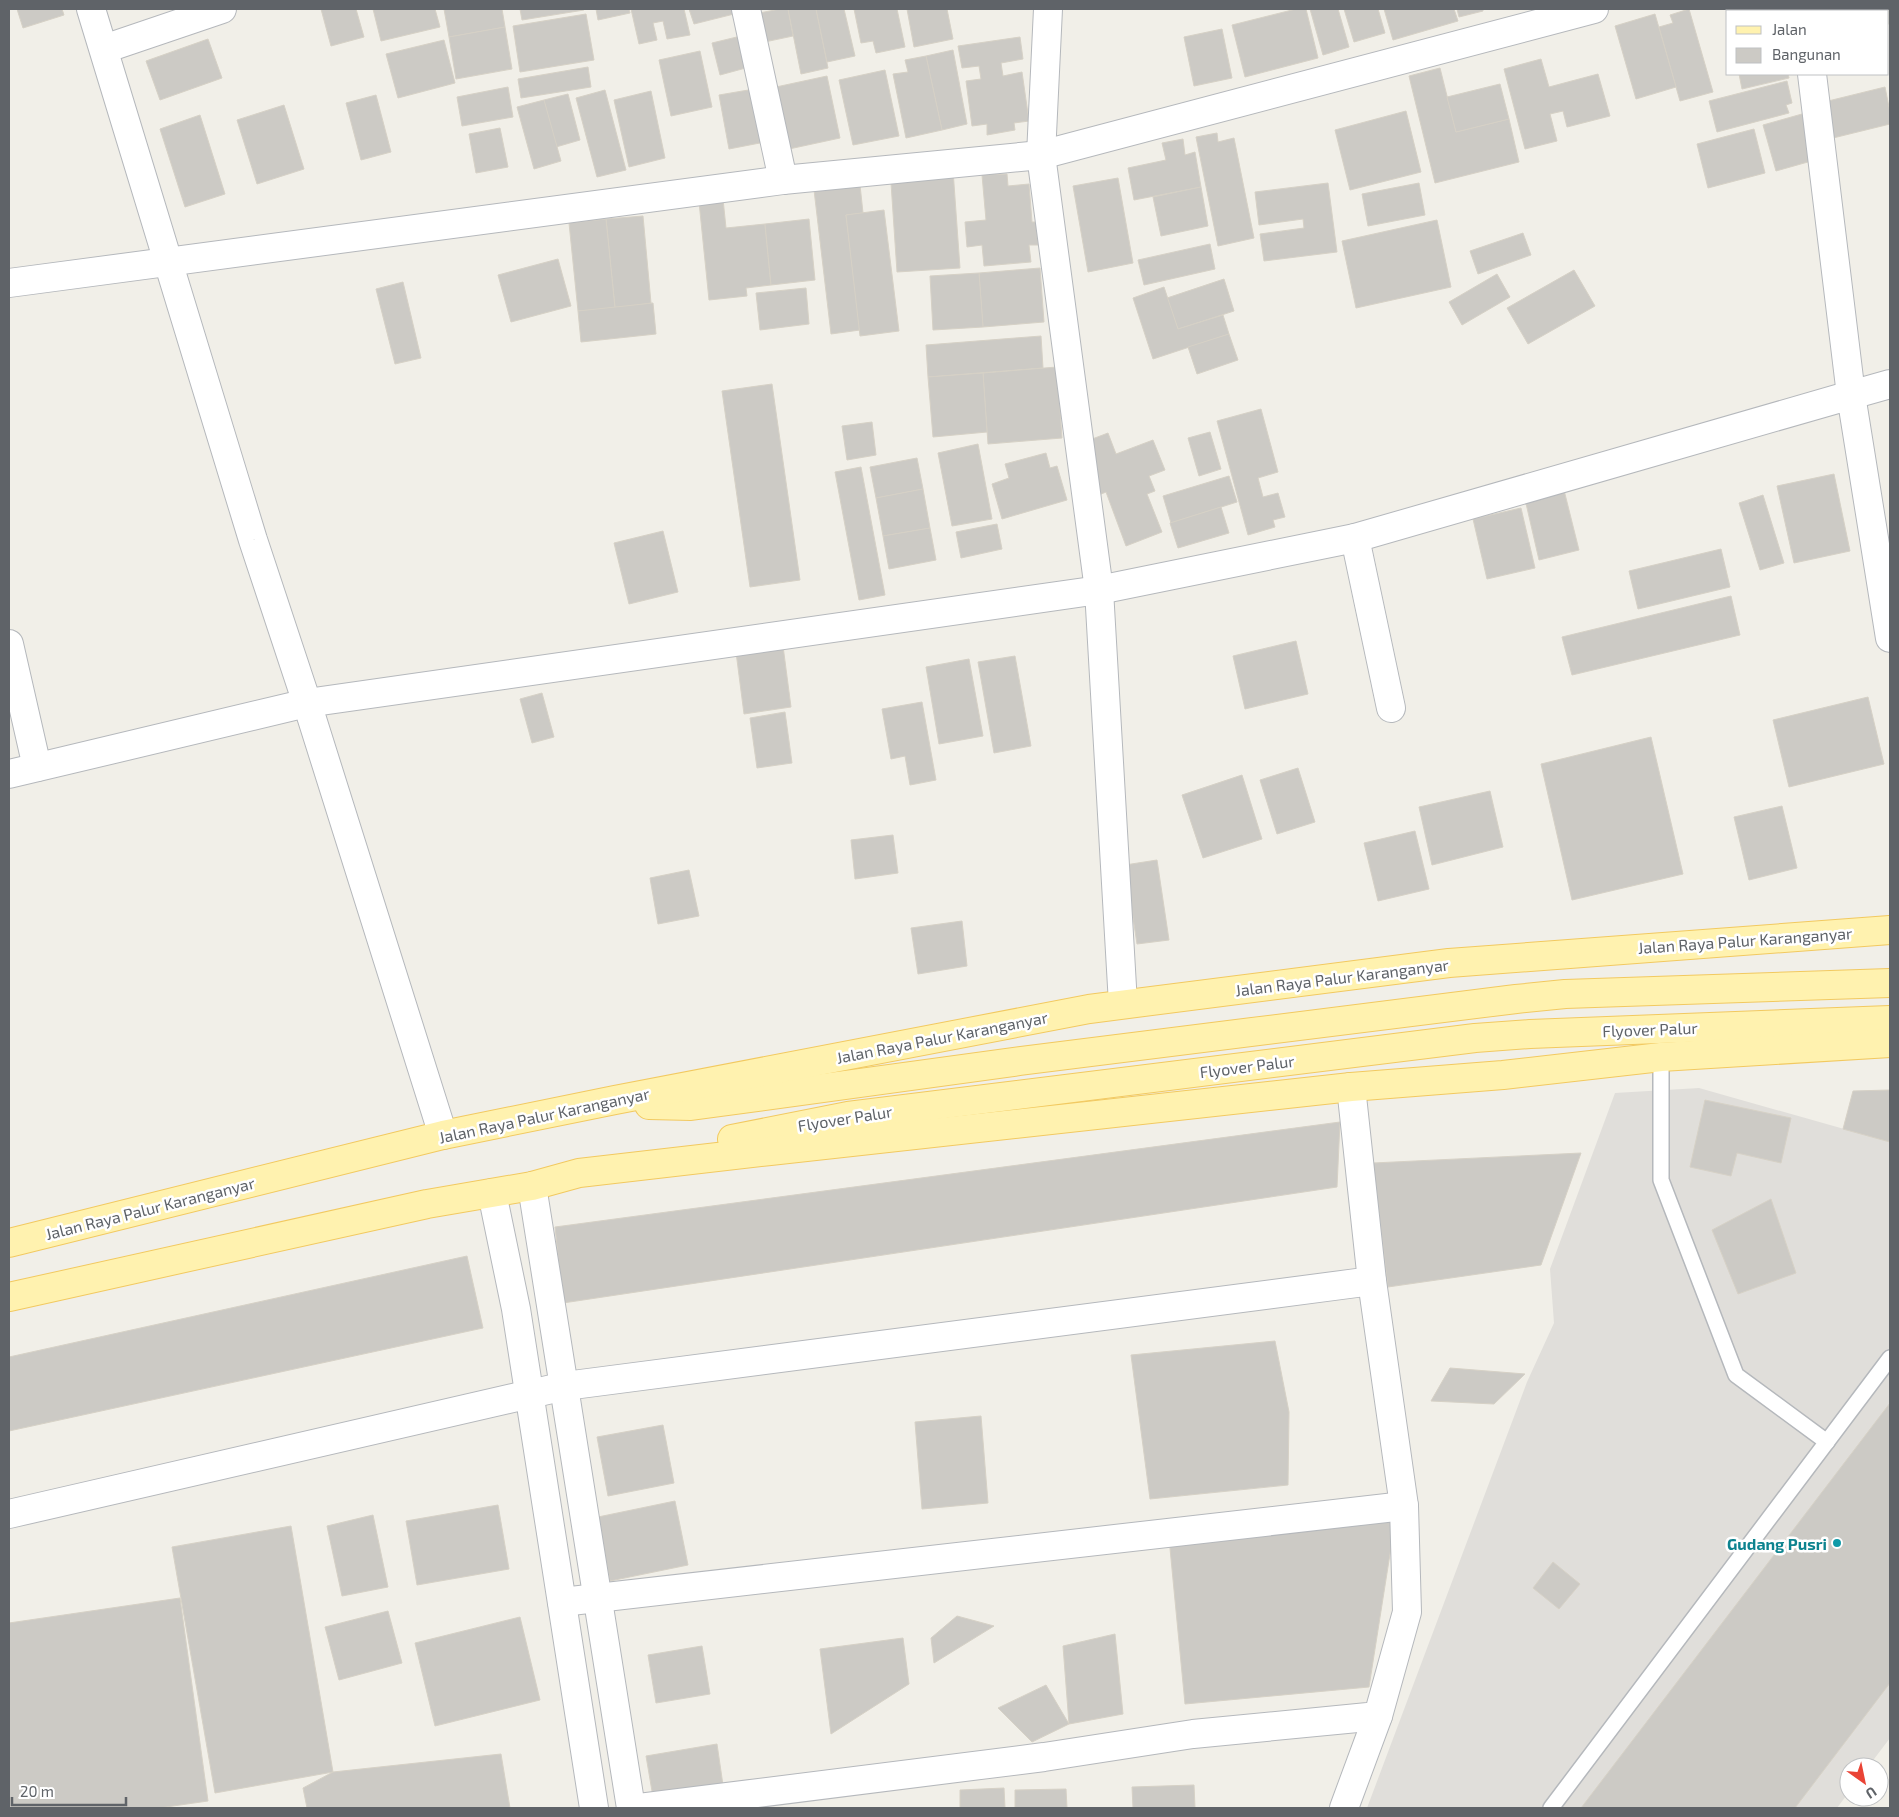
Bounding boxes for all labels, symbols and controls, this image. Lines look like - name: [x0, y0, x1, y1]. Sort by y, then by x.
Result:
- legend: [1726, 10, 1889, 75]
- text: Jalan: [1772, 20, 1807, 38]
- text: Bangunan: [1772, 45, 1841, 63]
- street label: Jalan Raya Palur Karanganyar: [1637, 923, 1853, 957]
- street label: Jalan Raya Palur Karanganyar: [1234, 954, 1450, 1000]
- street label: Jalan Raya Palur Karanganyar: [835, 1007, 1050, 1067]
- street label: Flyover Palur: [1602, 1018, 1699, 1040]
- street label: Flyover Palur: [1198, 1051, 1296, 1081]
- street label: Jalan Raya Palur Karanganyar: [437, 1083, 652, 1147]
- street label: Flyover Palur: [796, 1101, 894, 1135]
- street label: Jalan Raya Palur Karanganyar: [43, 1173, 257, 1243]
- place label: Gudang Pusri: [1727, 1534, 1827, 1553]
- marker: Gudang Pusri: [1831, 1537, 1843, 1549]
- north arrow: [1839, 1757, 1889, 1807]
- scale bar: [12, 1774, 126, 1806]
- text: 20 m: [20, 1782, 54, 1800]
- text: U: [1863, 1784, 1880, 1803]

